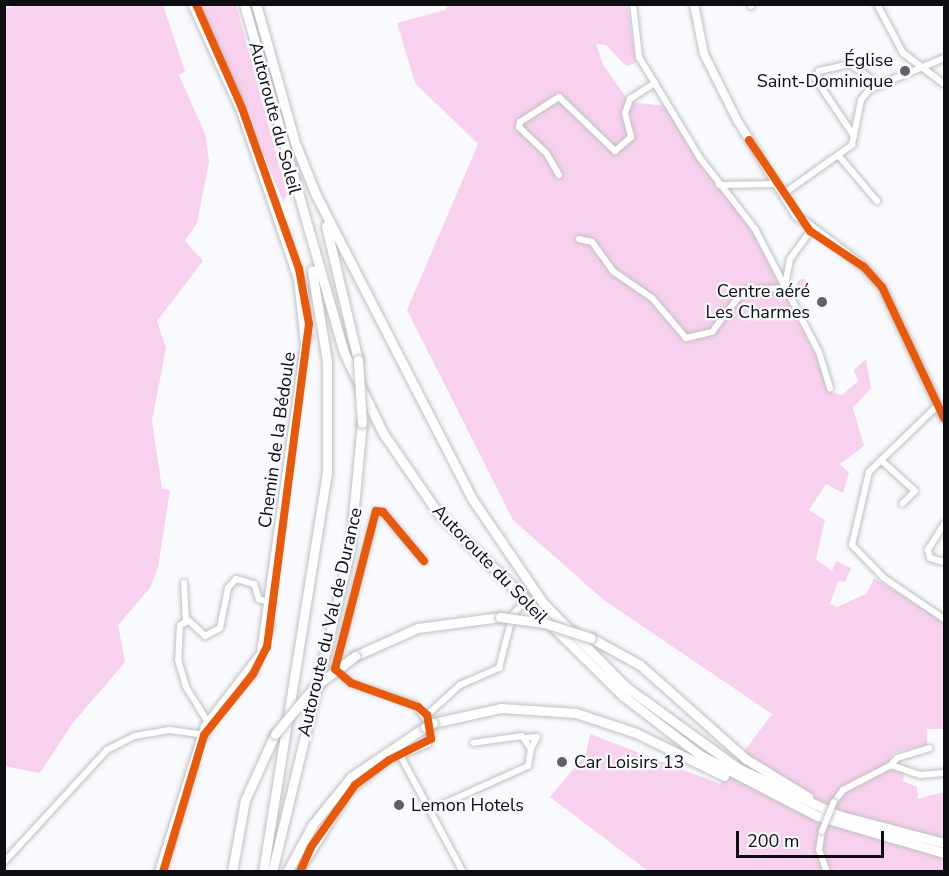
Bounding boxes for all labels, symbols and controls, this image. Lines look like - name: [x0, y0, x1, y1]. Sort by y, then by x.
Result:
- street label: Autoroute du Soleil: [244, 39, 306, 197]
- place label: Église Saint-Dominique: [757, 50, 893, 92]
- marker: Église Saint-Dominique: [898, 64, 912, 78]
- place label: Centre aéré Les Charmes: [705, 281, 810, 324]
- marker: Centre aéré Les Charmes: [815, 295, 829, 309]
- street label: Chemin de la Bédoule: [254, 351, 300, 529]
- street label: Autoroute du Soleil: [428, 500, 552, 628]
- street label: Autoroute du Val de Durance: [293, 505, 367, 739]
- place label: Car Loisirs 13: [574, 751, 684, 773]
- marker: Car Loisirs 13: [555, 755, 569, 769]
- place label: Lemon Hotels: [411, 794, 524, 816]
- marker: Lemon Hotels: [392, 798, 406, 812]
- scale bar: [739, 819, 888, 857]
- text: 200 m: [747, 829, 799, 853]

